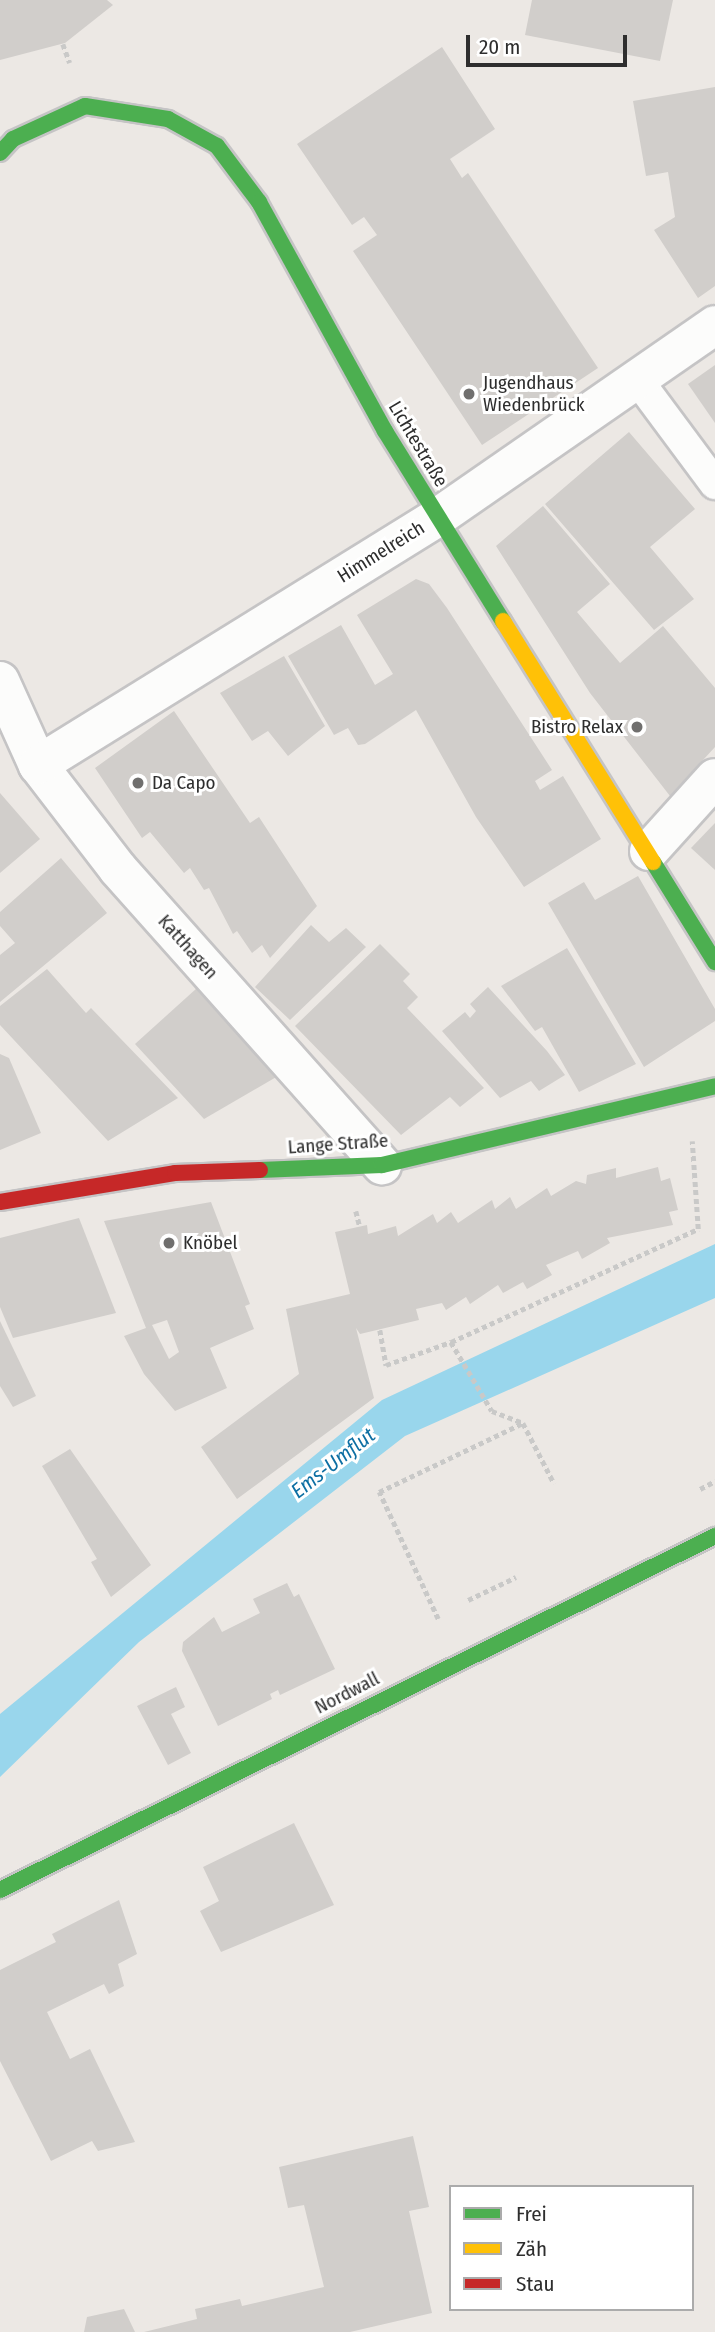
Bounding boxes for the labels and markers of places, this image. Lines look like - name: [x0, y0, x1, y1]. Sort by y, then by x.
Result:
- place label: Jugendhaus Wiedenbrück: [483, 372, 585, 416]
- marker: Jugendhaus Wiedenbrück: [461, 386, 477, 402]
- place label: Bistro Relax: [531, 716, 623, 738]
- marker: Bistro Relax: [629, 719, 645, 735]
- place label: Da Capo: [152, 772, 215, 794]
- marker: Da Capo: [130, 775, 146, 791]
- place label: Knöbel: [183, 1232, 238, 1254]
- marker: Knöbel: [161, 1235, 177, 1251]

